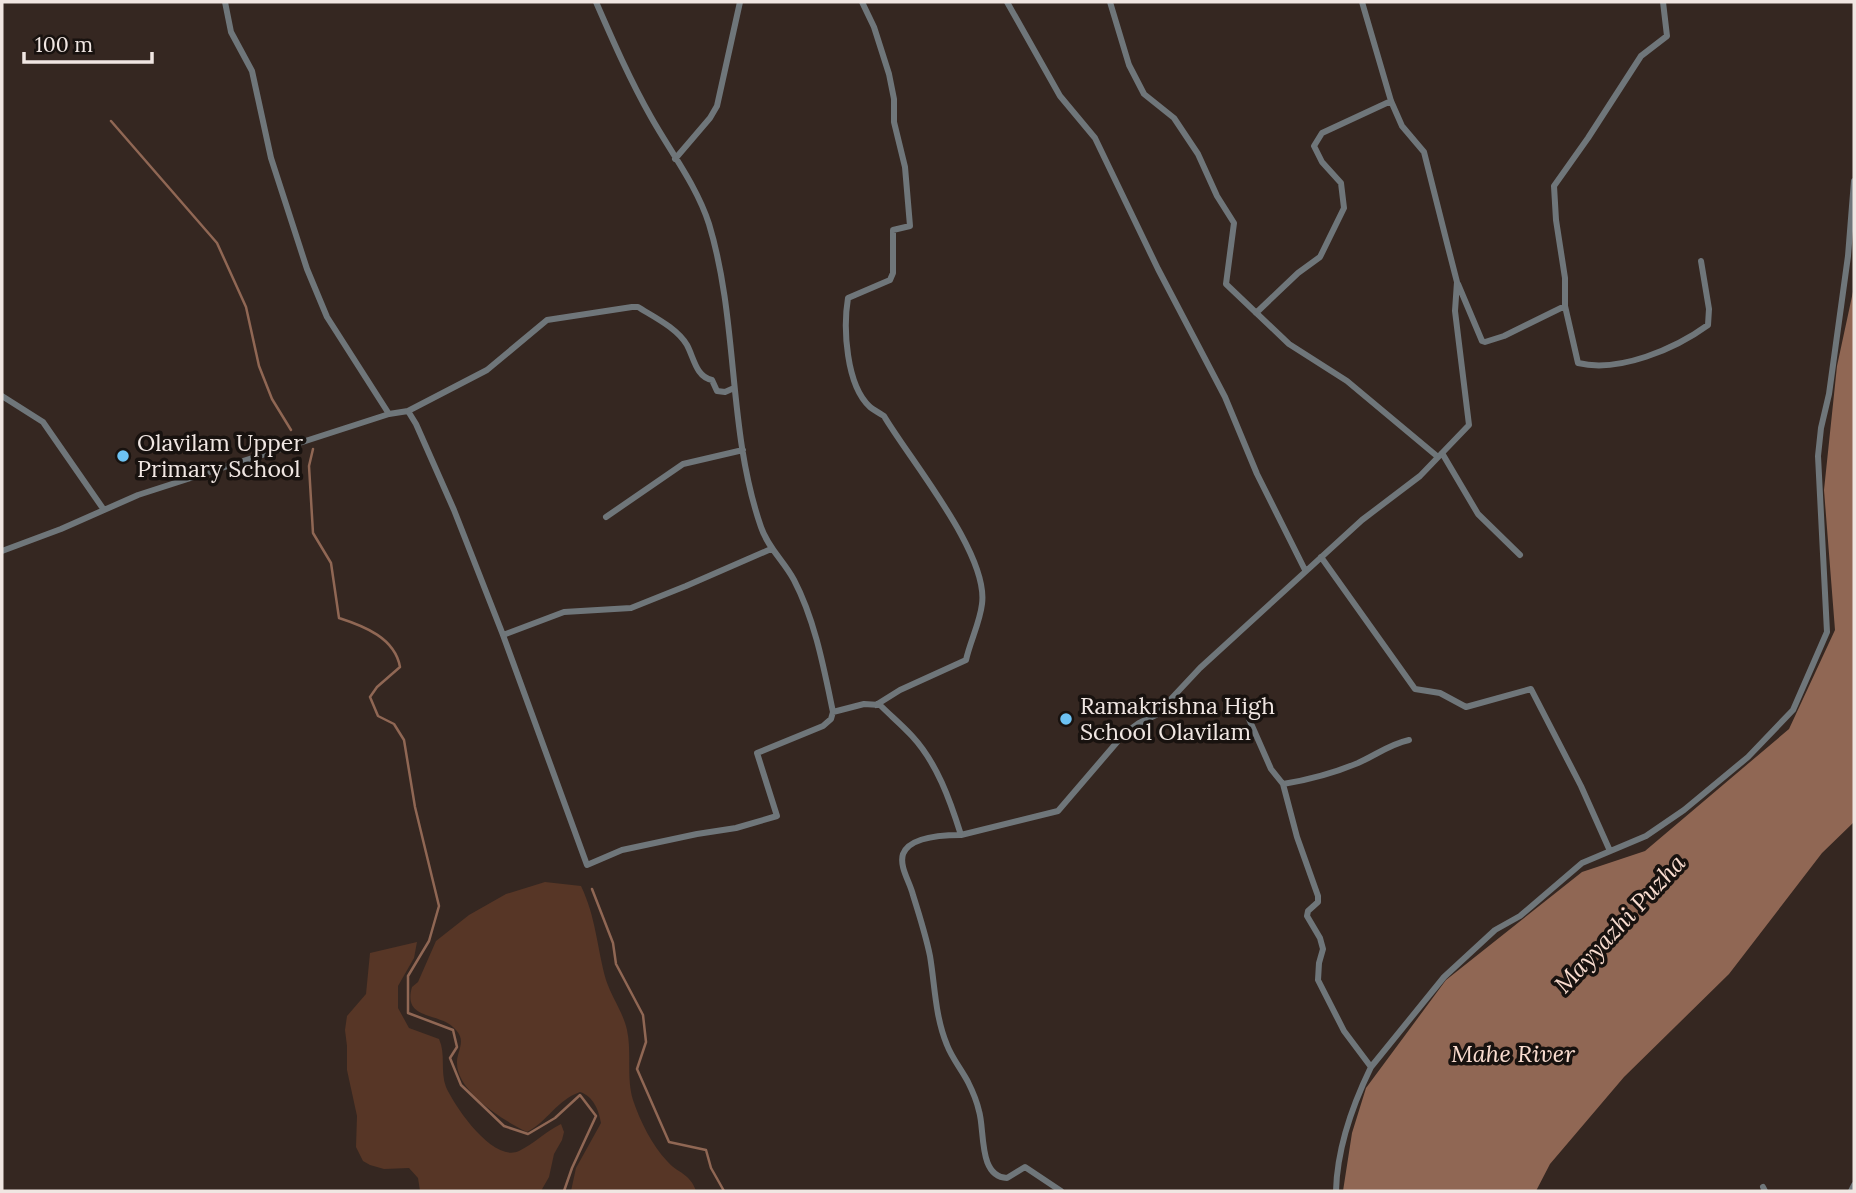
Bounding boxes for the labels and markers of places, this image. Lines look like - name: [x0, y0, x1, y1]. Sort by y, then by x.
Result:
- place label: Olavilam Upper Primary School: [137, 428, 303, 483]
- marker: Olavilam Upper Primary School: [115, 448, 131, 464]
- place label: Ramakrishna High School Olavilam: [1080, 691, 1275, 746]
- marker: Ramakrishna High School Olavilam: [1058, 711, 1074, 727]

